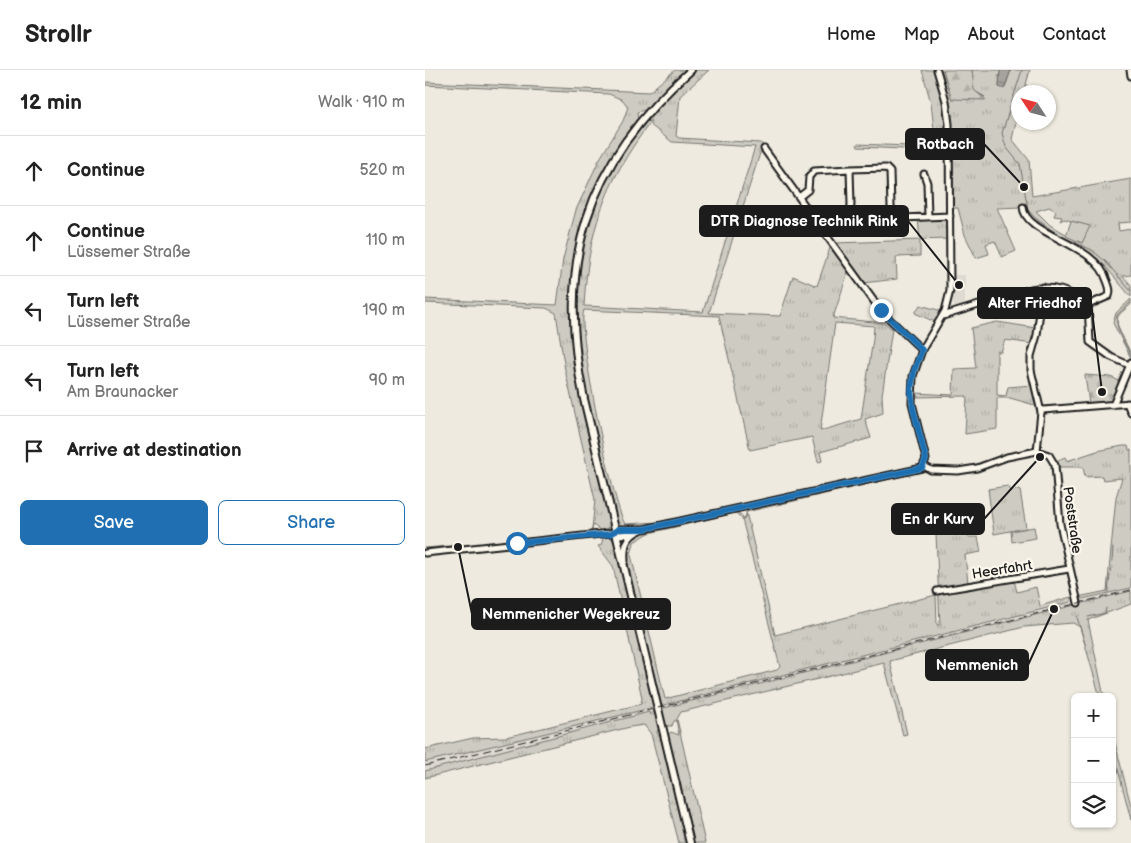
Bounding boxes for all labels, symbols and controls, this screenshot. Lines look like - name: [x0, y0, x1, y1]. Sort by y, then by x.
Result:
- text: Strollr: [25, 20, 92, 49]
- text: Home: [827, 24, 876, 45]
- text: Map: [904, 24, 940, 45]
- text: About: [968, 24, 1015, 45]
- text: Contact: [1043, 24, 1106, 45]
- north arrow: [1011, 85, 1056, 130]
- text: 12 min: [20, 90, 82, 115]
- text: Walk · 910 m: [318, 93, 405, 112]
- callout: Rotbach: [906, 129, 984, 159]
- text: Rotbach: [916, 135, 974, 154]
- icon: ahead: [20, 157, 48, 185]
- text: Continue: [67, 159, 145, 182]
- text: 520 m: [359, 161, 405, 180]
- callout: DTR Diagnose Technik Rink: [700, 206, 908, 236]
- text: DTR Diagnose Technik Rink: [710, 212, 898, 231]
- text: Continue: [67, 220, 145, 243]
- icon: ahead: [20, 227, 48, 255]
- text: 110 m: [366, 231, 405, 250]
- text: Lüssemer Straße: [67, 243, 191, 262]
- callout: Alter Friedhof: [978, 288, 1091, 318]
- text: Turn left: [67, 290, 139, 313]
- text: Alter Friedhof: [987, 294, 1082, 313]
- icon: left: [20, 297, 48, 325]
- route end: [870, 299, 893, 322]
- text: 190 m: [363, 301, 405, 320]
- text: Lüssemer Straße: [67, 313, 191, 332]
- text: Turn left: [67, 360, 139, 383]
- icon: left: [20, 367, 48, 395]
- text: 90 m: [369, 371, 405, 390]
- text: Am Braunacker: [67, 383, 178, 402]
- icon: arrive: [20, 437, 48, 465]
- text: Arrive at destination: [67, 439, 242, 462]
- street label: Poststraße: [1059, 486, 1086, 555]
- button: Save: [20, 500, 208, 545]
- button: Share: [218, 500, 405, 545]
- callout: En dr Kurv: [892, 504, 984, 534]
- text: En dr Kurv: [902, 510, 975, 529]
- route start: [506, 532, 529, 555]
- street label: Heerfahrt: [971, 556, 1034, 583]
- callout: Nemmenicher Wegekreuz: [472, 599, 670, 629]
- text: Nemmenicher Wegekreuz: [482, 605, 661, 624]
- callout: Nemmenich: [926, 650, 1028, 680]
- text: Nemmenich: [936, 656, 1018, 675]
- map controls: [1071, 693, 1116, 828]
- button: +: [1071, 693, 1116, 738]
- button: −: [1071, 738, 1116, 783]
- button: layers: [1071, 783, 1116, 828]

